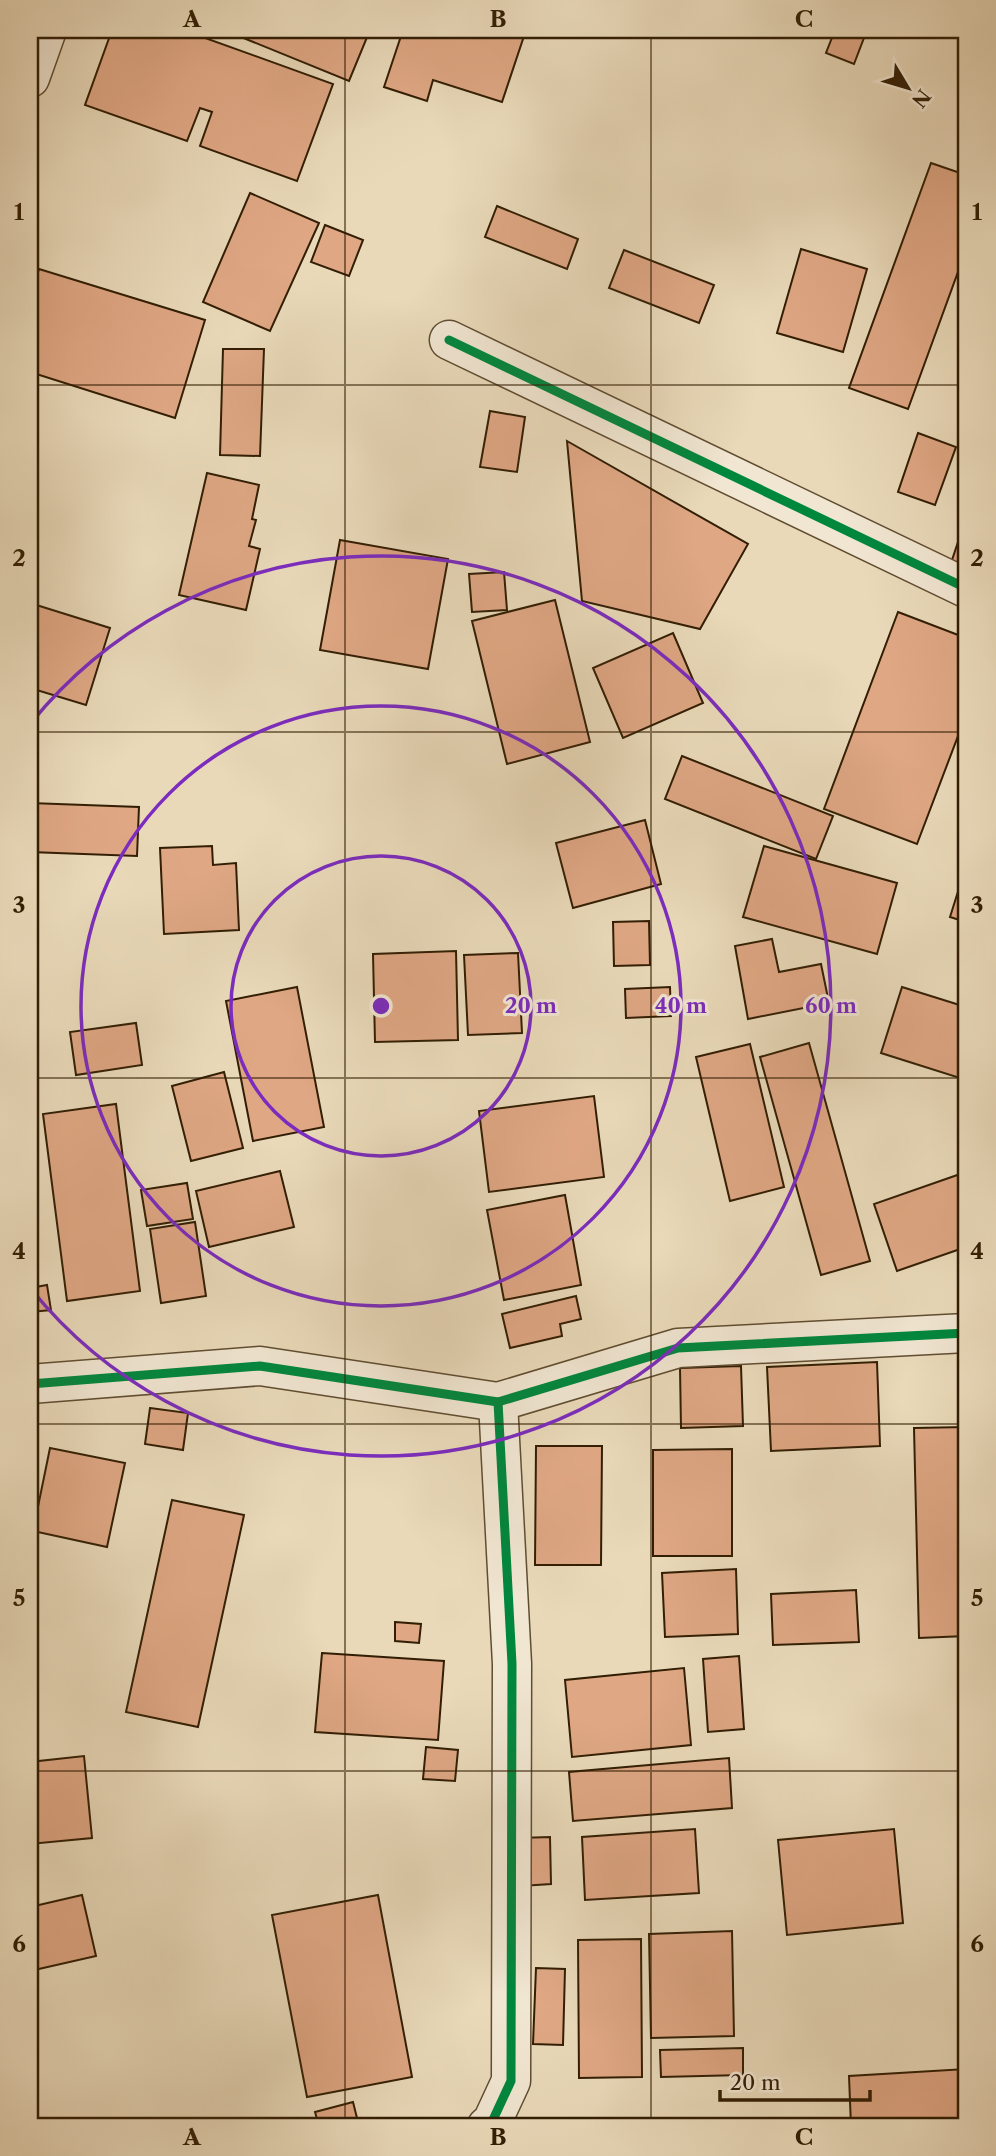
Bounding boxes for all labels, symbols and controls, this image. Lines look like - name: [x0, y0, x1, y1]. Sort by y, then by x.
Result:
- text: A: [182, 5, 202, 33]
- text: B: [489, 5, 507, 33]
- text: C: [795, 5, 813, 33]
- north arrow: [874, 52, 944, 122]
- text: N: [907, 85, 935, 112]
- text: 1: [14, 198, 25, 226]
- text: 1: [972, 198, 983, 226]
- text: 2: [12, 544, 26, 572]
- text: 2: [970, 544, 984, 572]
- text: 3: [13, 891, 26, 919]
- text: 3: [971, 891, 984, 919]
- text: 20 m: [505, 993, 557, 1018]
- text: 40 m: [655, 993, 707, 1018]
- text: 60 m: [805, 993, 857, 1018]
- centre of rings: [369, 994, 393, 1018]
- text: 4: [12, 1237, 26, 1265]
- text: 4: [970, 1237, 984, 1265]
- text: 5: [13, 1584, 25, 1612]
- text: 5: [971, 1584, 983, 1612]
- text: 6: [12, 1930, 26, 1958]
- text: 6: [970, 1930, 984, 1958]
- scale bar: [720, 2058, 870, 2102]
- text: 20 m: [730, 2070, 781, 2095]
- text: A: [182, 2123, 202, 2151]
- text: B: [489, 2123, 507, 2151]
- text: C: [795, 2123, 813, 2151]

